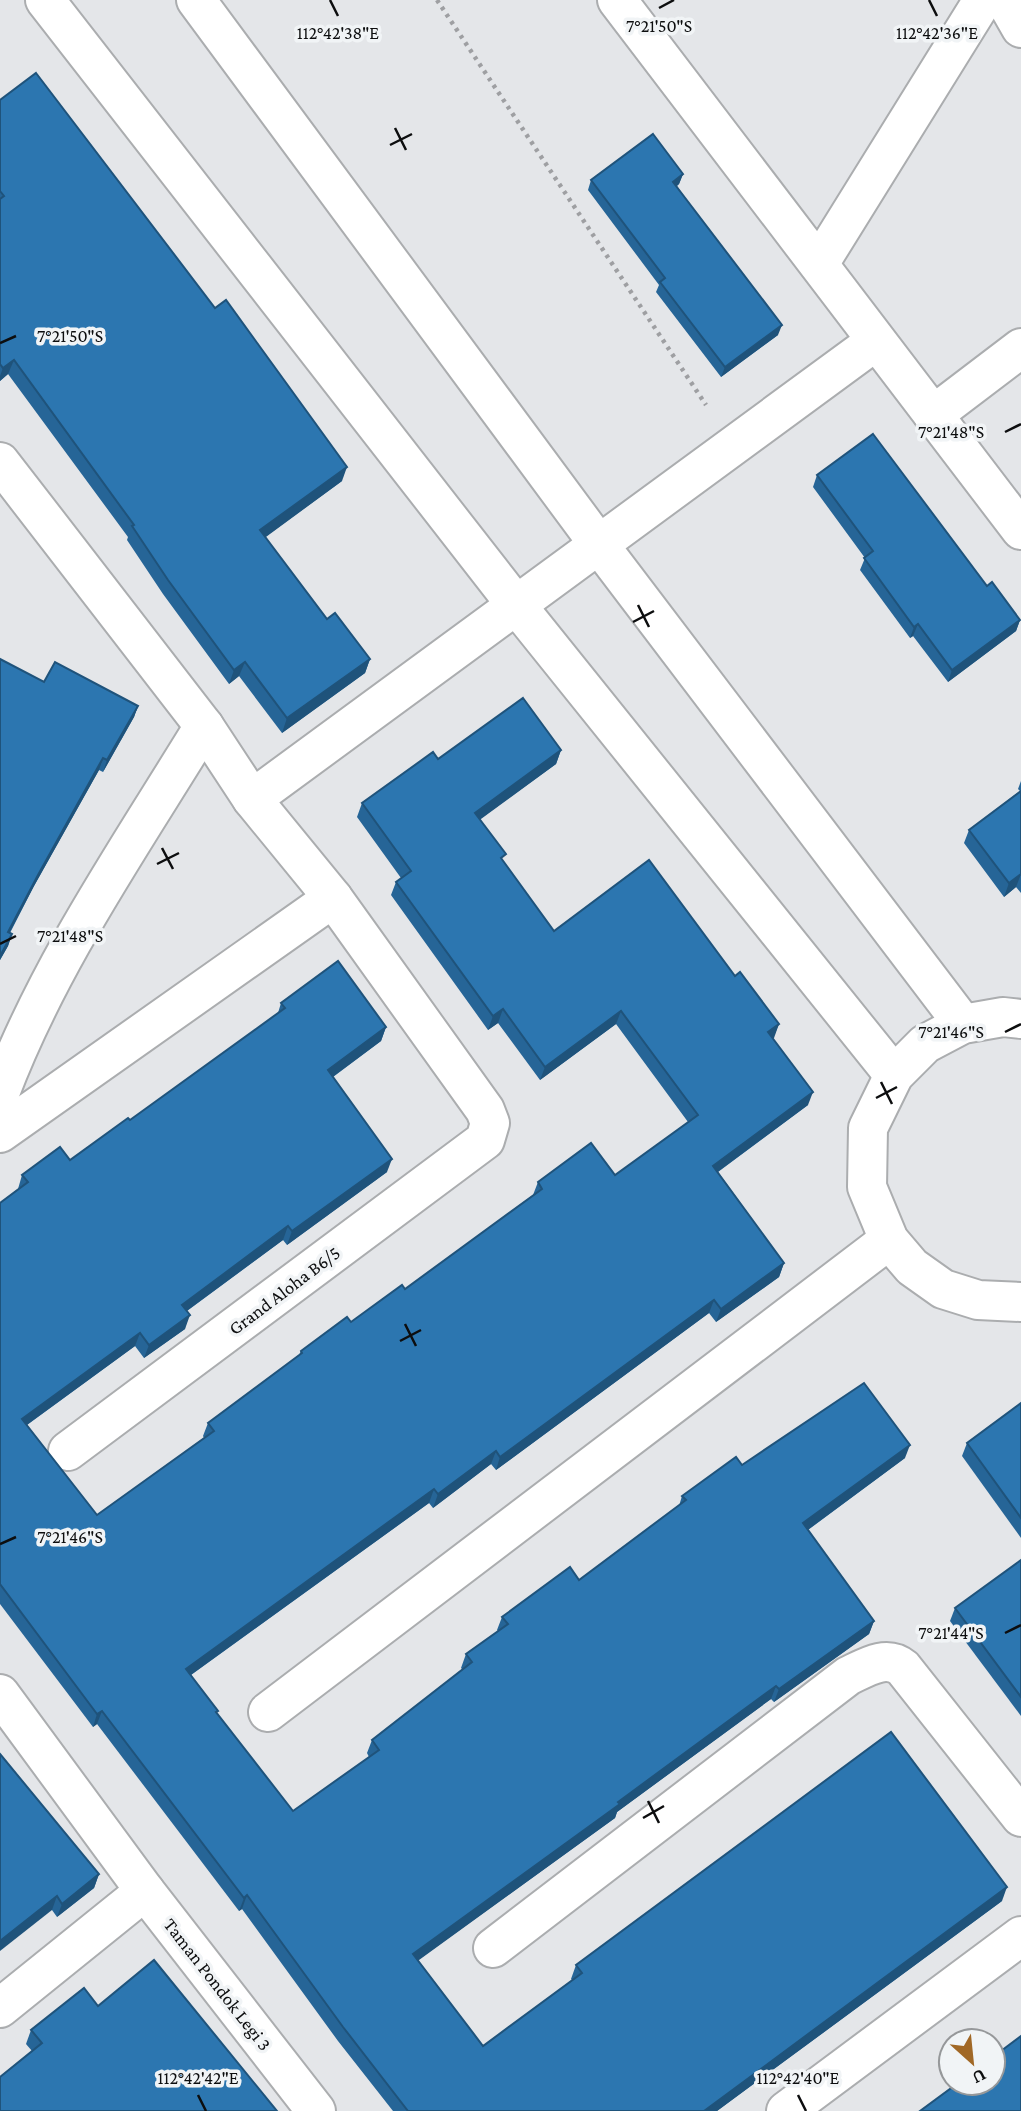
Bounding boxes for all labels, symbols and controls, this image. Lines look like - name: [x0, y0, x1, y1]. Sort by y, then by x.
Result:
- text: 7°21'50"S: [626, 16, 692, 36]
- text: 112°42'38"E: [297, 23, 379, 43]
- text: 112°42'36"E: [896, 23, 978, 43]
- text: 7°21'50"S: [37, 326, 103, 346]
- text: 7°21'48"S: [918, 422, 984, 442]
- text: 7°21'48"S: [37, 926, 103, 946]
- text: 7°21'46"S: [918, 1022, 984, 1042]
- street label: Grand Aloha B6/5: [225, 1242, 344, 1339]
- text: 7°21'46"S: [37, 1527, 103, 1547]
- text: 7°21'44"S: [918, 1623, 984, 1643]
- street label: Taman Pondok Legi 3: [160, 1914, 276, 2055]
- north arrow: [937, 2027, 1007, 2097]
- text: U: [969, 2064, 990, 2089]
- text: 112°42'42"E: [157, 2068, 239, 2088]
- text: 112°42'40"E: [757, 2068, 840, 2088]

